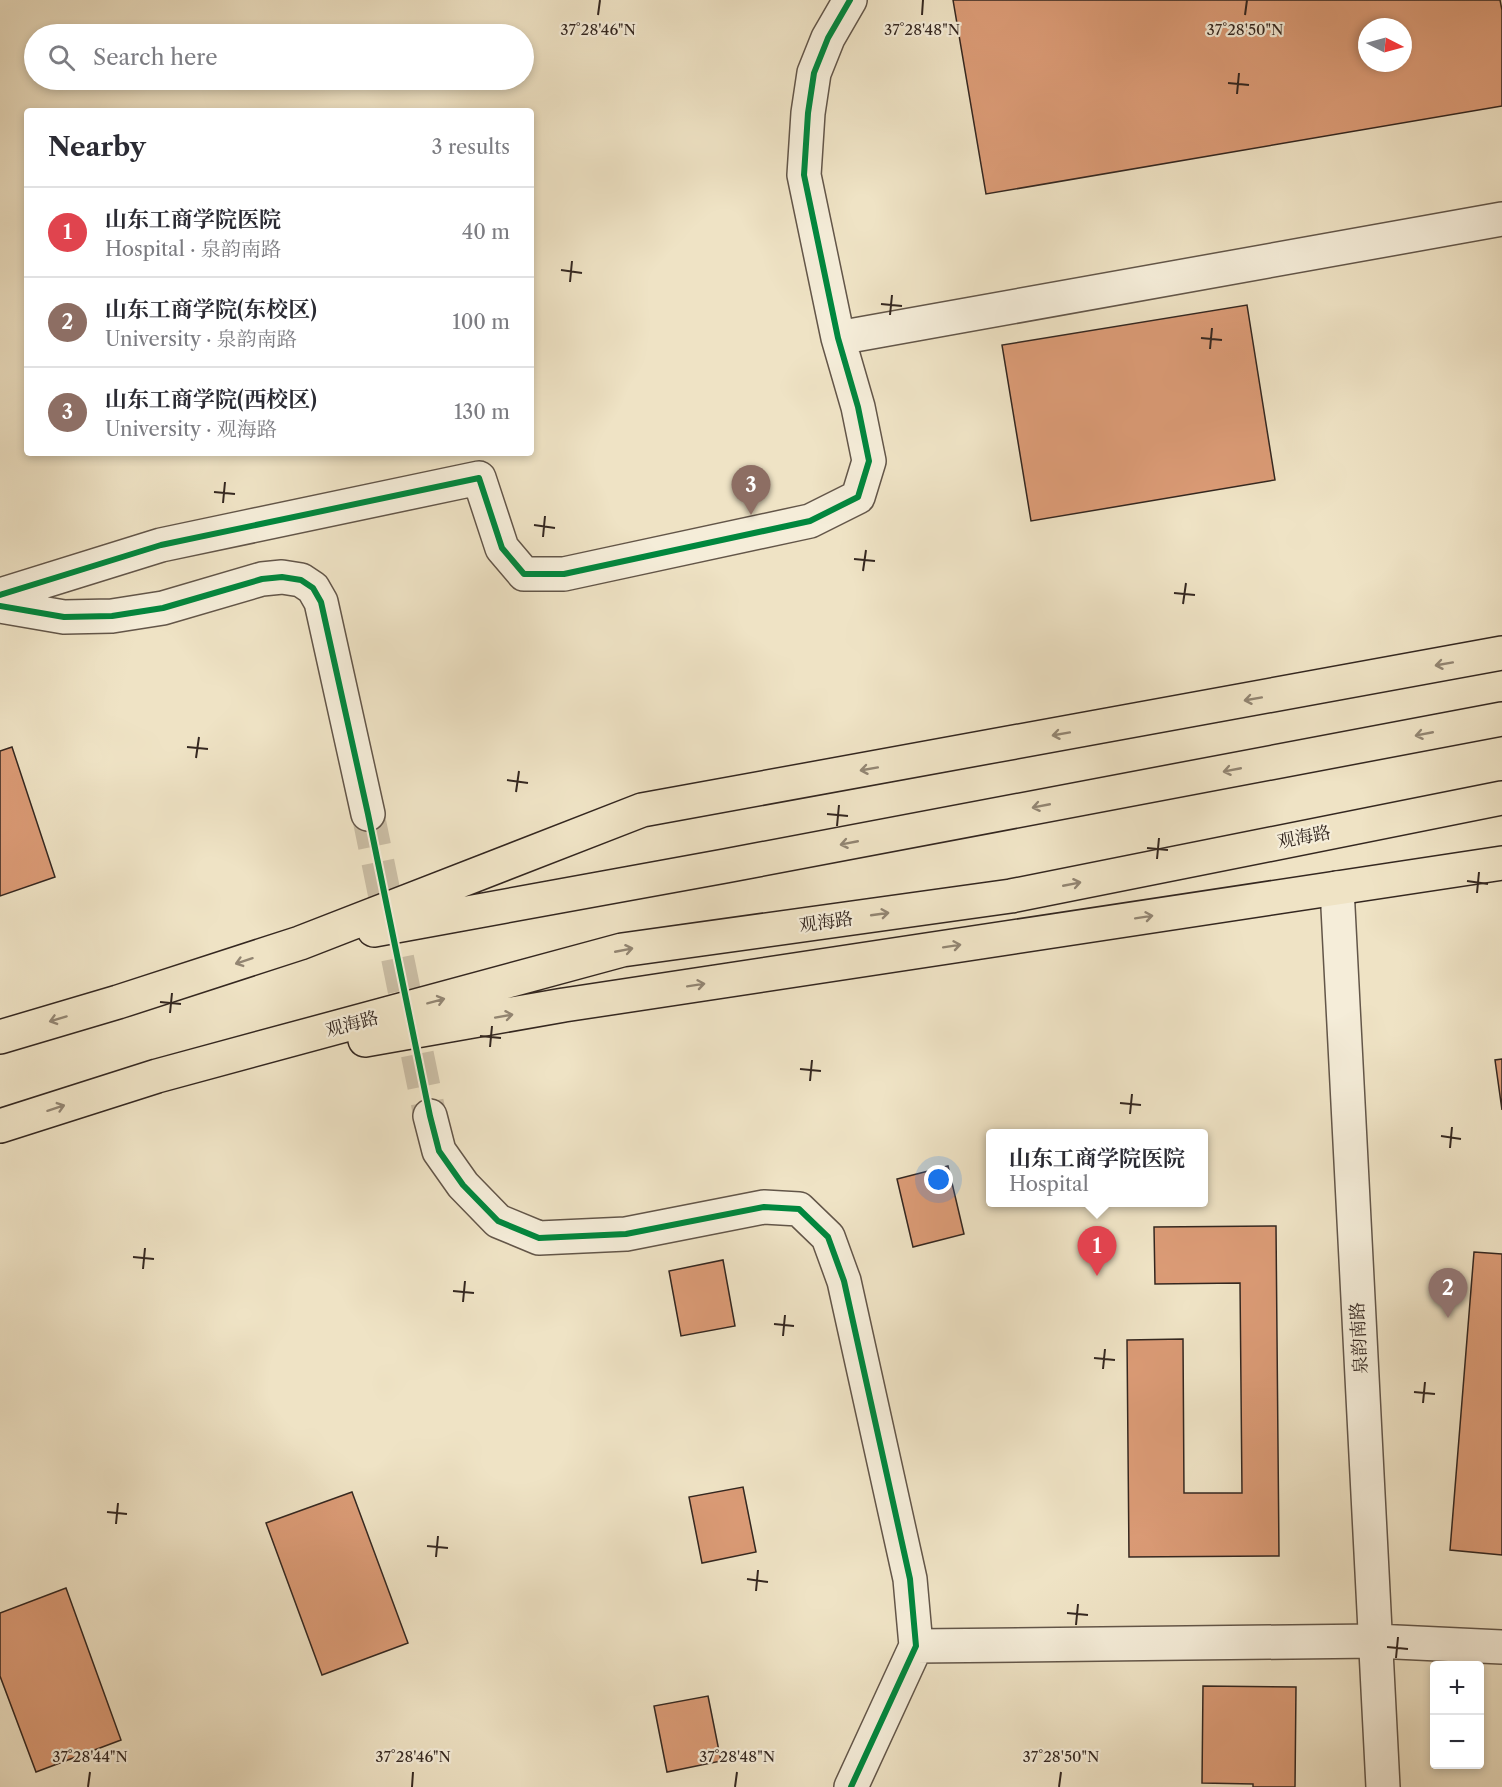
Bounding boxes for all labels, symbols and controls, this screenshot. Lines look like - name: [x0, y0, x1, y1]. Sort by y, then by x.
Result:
- north arrow: [1358, 18, 1412, 72]
- text: 37°28'46"N: [560, 20, 636, 39]
- text: 37°28'48"N: [884, 20, 960, 39]
- text: 37°28'50"N: [1207, 20, 1283, 39]
- search box: [24, 24, 534, 90]
- icon: search: [45, 41, 78, 74]
- text: Search here: [93, 44, 218, 71]
- text: Nearby: [48, 131, 146, 163]
- text: 3 results: [432, 135, 510, 159]
- text: 山东工商学院医院: [105, 206, 281, 233]
- text: 1: [63, 220, 72, 244]
- text: 40 m: [462, 220, 510, 244]
- text: Hospital · 泉韵南路: [105, 237, 281, 261]
- text: 山东工商学院(东校区): [105, 296, 317, 323]
- text: 2: [62, 310, 73, 334]
- text: 100 m: [452, 310, 510, 334]
- text: University · 泉韵南路: [105, 327, 297, 351]
- text: 山东工商学院(西校区): [105, 386, 317, 413]
- text: 3: [62, 400, 73, 424]
- text: 130 m: [454, 400, 510, 424]
- text: University · 观海路: [105, 417, 277, 441]
- pin: 3: [732, 466, 771, 515]
- one-way arrow: [1435, 659, 1455, 670]
- one-way arrow: [1243, 694, 1263, 705]
- one-way arrow: [1051, 729, 1071, 740]
- one-way arrow: [1415, 729, 1434, 740]
- one-way arrow: [860, 764, 879, 775]
- one-way arrow: [1223, 765, 1243, 776]
- one-way arrow: [1031, 801, 1051, 812]
- street label: 观海路: [1275, 821, 1333, 853]
- one-way arrow: [840, 837, 859, 848]
- one-way arrow: [1062, 878, 1082, 889]
- street label: 观海路: [798, 907, 854, 937]
- one-way arrow: [870, 909, 889, 920]
- one-way arrow: [1134, 912, 1154, 923]
- one-way arrow: [941, 941, 961, 952]
- one-way arrow: [614, 944, 634, 955]
- one-way arrow: [235, 956, 254, 967]
- one-way arrow: [686, 979, 706, 990]
- one-way arrow: [426, 995, 445, 1006]
- street label: 观海路: [323, 1006, 381, 1042]
- one-way arrow: [494, 1010, 513, 1021]
- one-way arrow: [49, 1014, 68, 1025]
- one-way arrow: [46, 1102, 65, 1113]
- popup: [986, 1129, 1208, 1207]
- text: 山东工商学院医院: [1009, 1145, 1185, 1172]
- your location: [924, 1165, 953, 1194]
- text: Hospital: [1009, 1172, 1089, 1196]
- pin: 1: [1078, 1226, 1116, 1276]
- pin: 2: [1428, 1268, 1468, 1318]
- street label: 泉韵南路: [1346, 1301, 1372, 1375]
- map controls: [1430, 1661, 1484, 1769]
- button: +: [1430, 1661, 1484, 1715]
- button: −: [1430, 1715, 1484, 1769]
- text: 37°28'44"N: [52, 1747, 128, 1766]
- text: 37°28'46"N: [375, 1747, 451, 1766]
- text: 37°28'48"N: [699, 1747, 775, 1766]
- text: 37°28'50"N: [1023, 1747, 1099, 1766]

